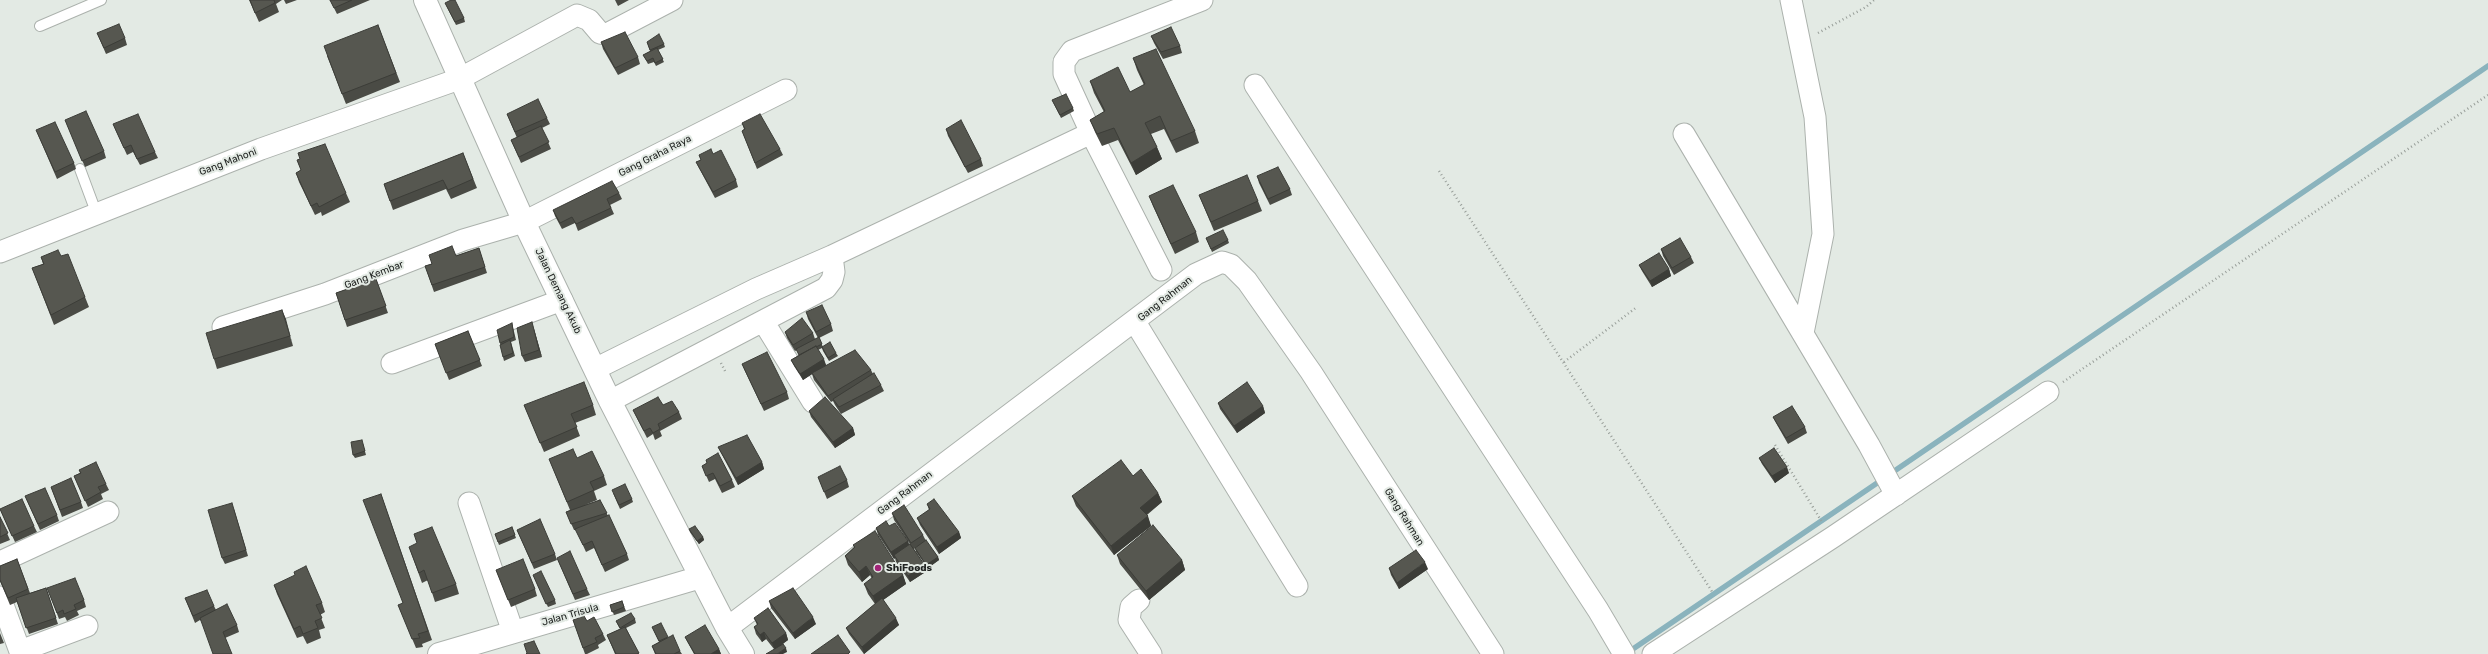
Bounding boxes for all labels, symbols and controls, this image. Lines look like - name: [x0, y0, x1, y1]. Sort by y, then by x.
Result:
- street label: Gang Graha Raya: [617, 133, 693, 179]
- street label: Gang Mahoni: [198, 146, 258, 178]
- street label: Jalan Demang Akub: [532, 246, 584, 336]
- street label: Gang Kembar: [343, 258, 405, 292]
- street label: Gang Rahman: [1136, 274, 1194, 324]
- street label: Gang Rahman: [875, 469, 935, 517]
- street label: Gang Rahman: [1382, 486, 1426, 548]
- place label: ShiFoods: [886, 562, 932, 574]
- marker: ShiFoods: [873, 563, 883, 573]
- street label: Jalan Trisula: [540, 601, 600, 629]

